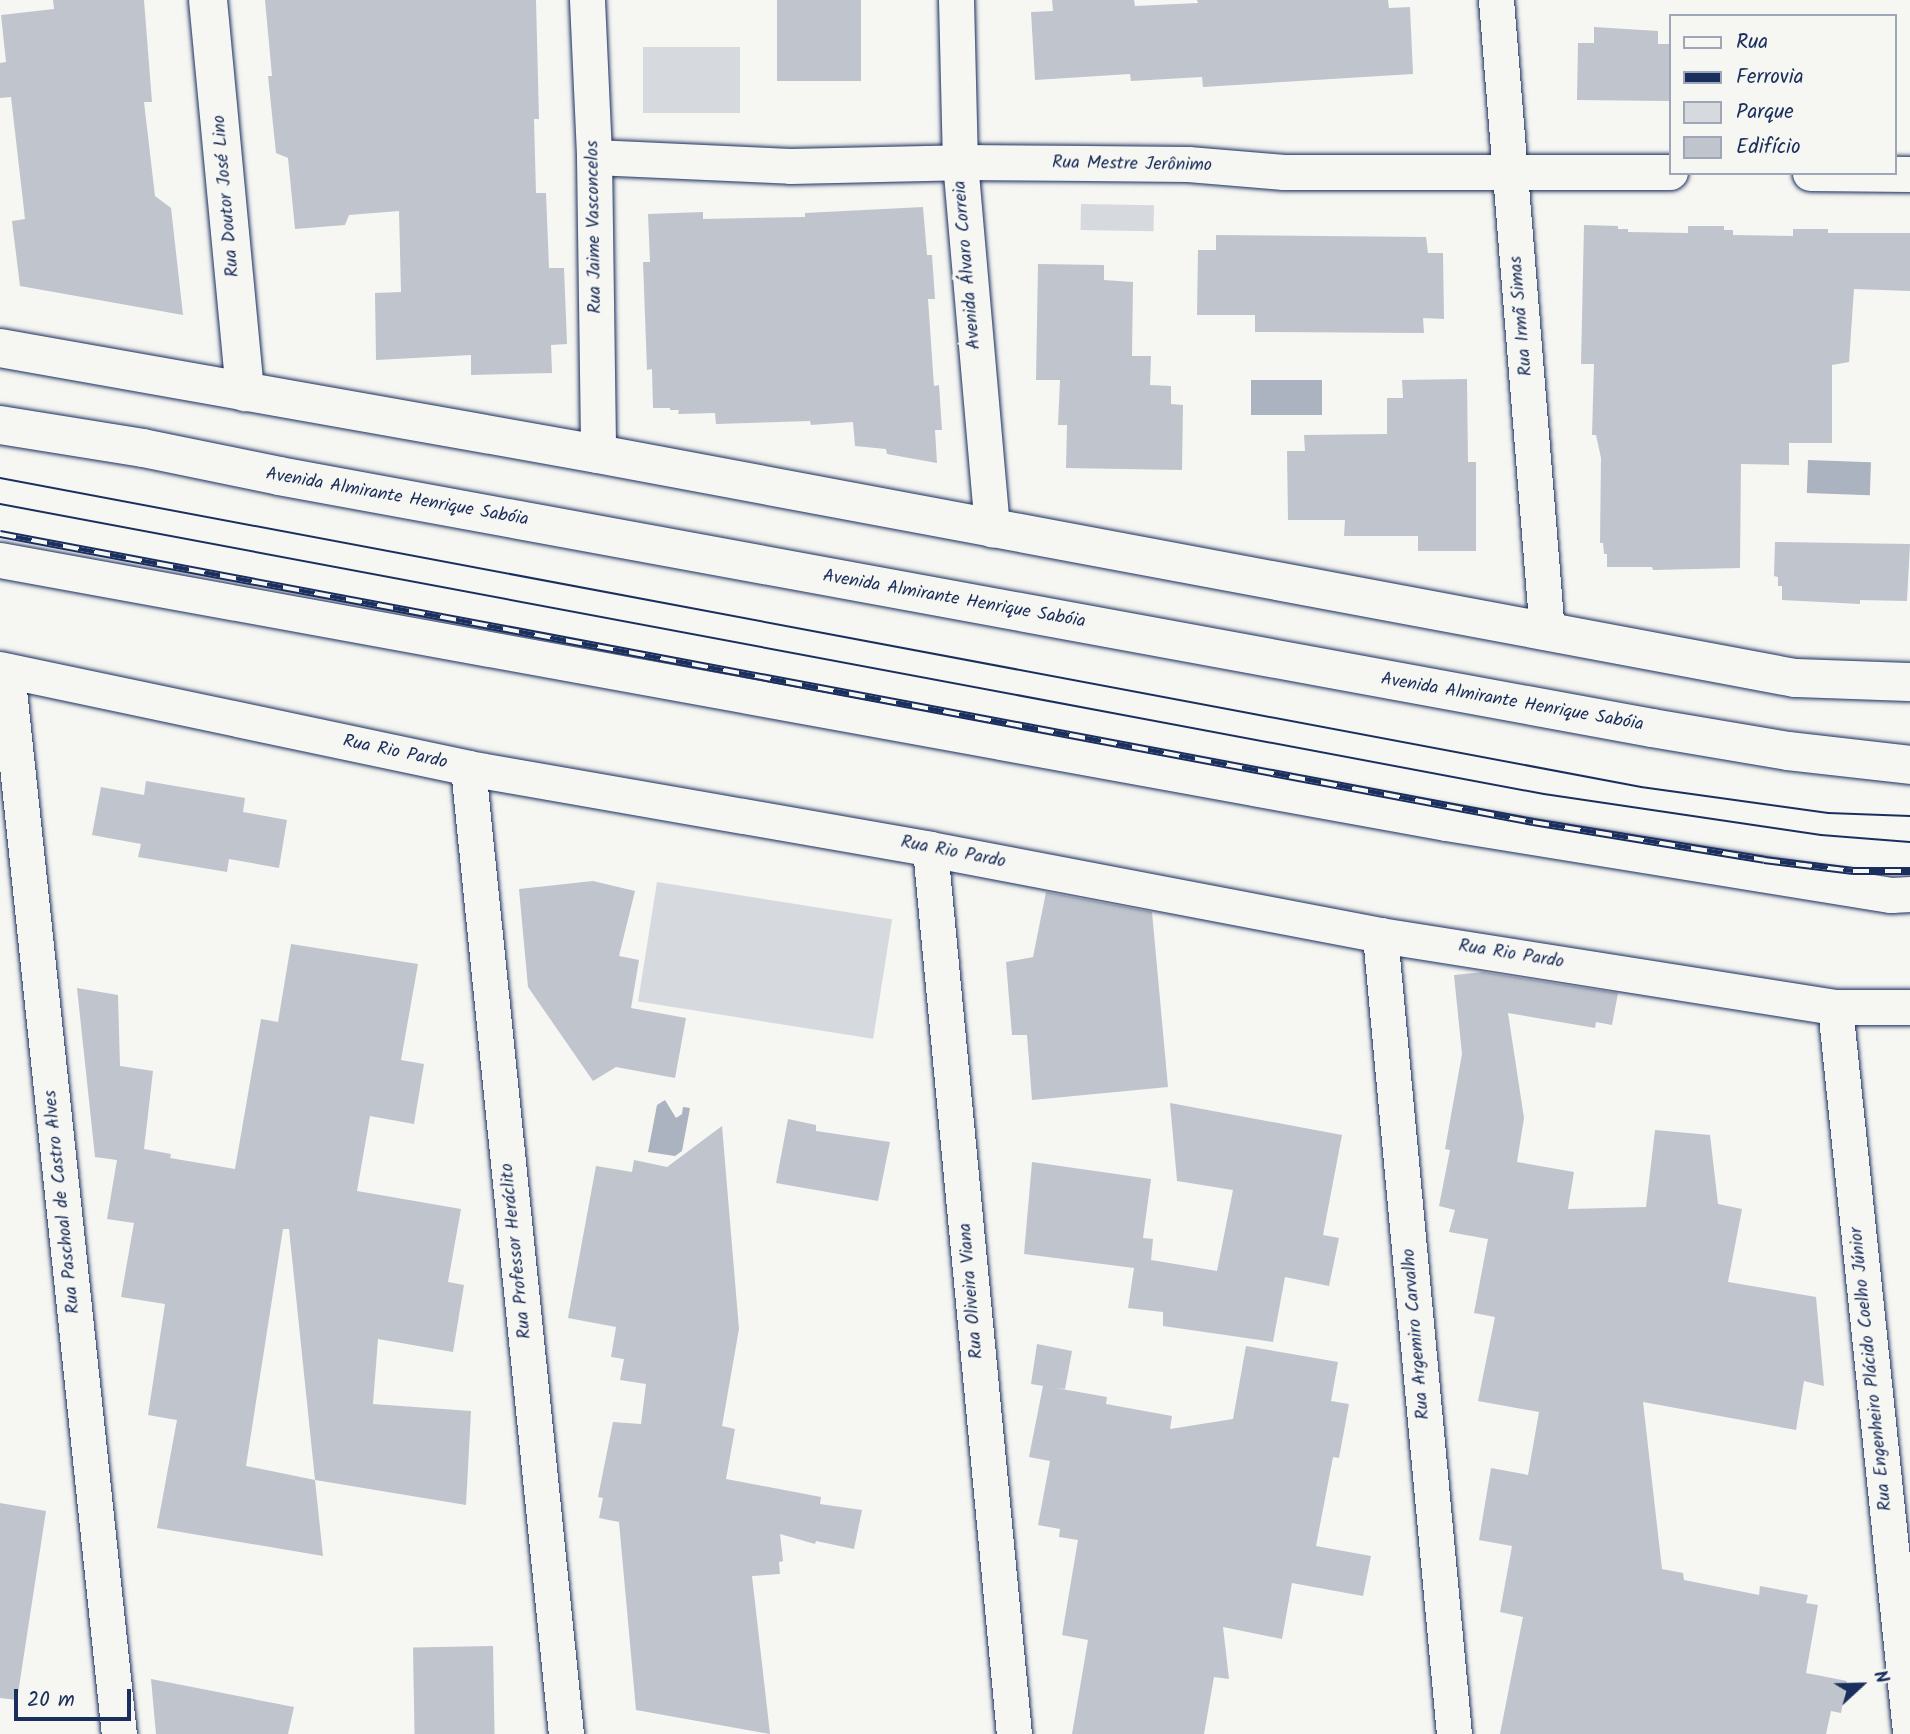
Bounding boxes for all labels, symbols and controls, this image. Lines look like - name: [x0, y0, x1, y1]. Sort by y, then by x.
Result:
- legend: [1668, 14, 1896, 175]
- text: Rua: [1736, 26, 1768, 59]
- text: Ferrovia: [1736, 61, 1804, 94]
- text: Parque: [1736, 96, 1794, 129]
- street label: Rua Doutor José Lino: [209, 114, 245, 278]
- text: Edifício: [1736, 131, 1801, 164]
- street label: Rua Jaime Vasconcelos: [583, 140, 607, 314]
- street label: Rua Mestre Jerônimo: [1052, 153, 1212, 177]
- street label: Avenida Álvaro Correia: [950, 180, 986, 350]
- street label: Rua Irmã Simas: [1506, 255, 1538, 377]
- street label: Avenida Almirante Henrique Sabóia: [264, 464, 530, 532]
- street label: Avenida Almirante Henrique Sabóia: [821, 566, 1087, 634]
- street label: Avenida Almirante Henrique Sabóia: [1379, 669, 1645, 737]
- street label: Rua Rio Pardo: [341, 731, 449, 775]
- street label: Rua Rio Pardo: [899, 832, 1007, 874]
- street label: Rua Rio Pardo: [1457, 936, 1565, 974]
- street label: Rua Paschoal de Castro Alves: [41, 1089, 85, 1315]
- street label: Rua Professor Heráclito: [497, 1162, 537, 1340]
- street label: Rua Oliveira Viana: [955, 1222, 989, 1360]
- street label: Rua Engenheiro Plácido Coelho Júnior: [1846, 1226, 1898, 1512]
- street label: Rua Argemiro Carvalho: [1399, 1248, 1435, 1420]
- north arrow: [1826, 1650, 1896, 1720]
- text: N: [1864, 1666, 1897, 1688]
- scale bar: [18, 1674, 135, 1718]
- text: 20 m: [27, 1684, 75, 1717]

